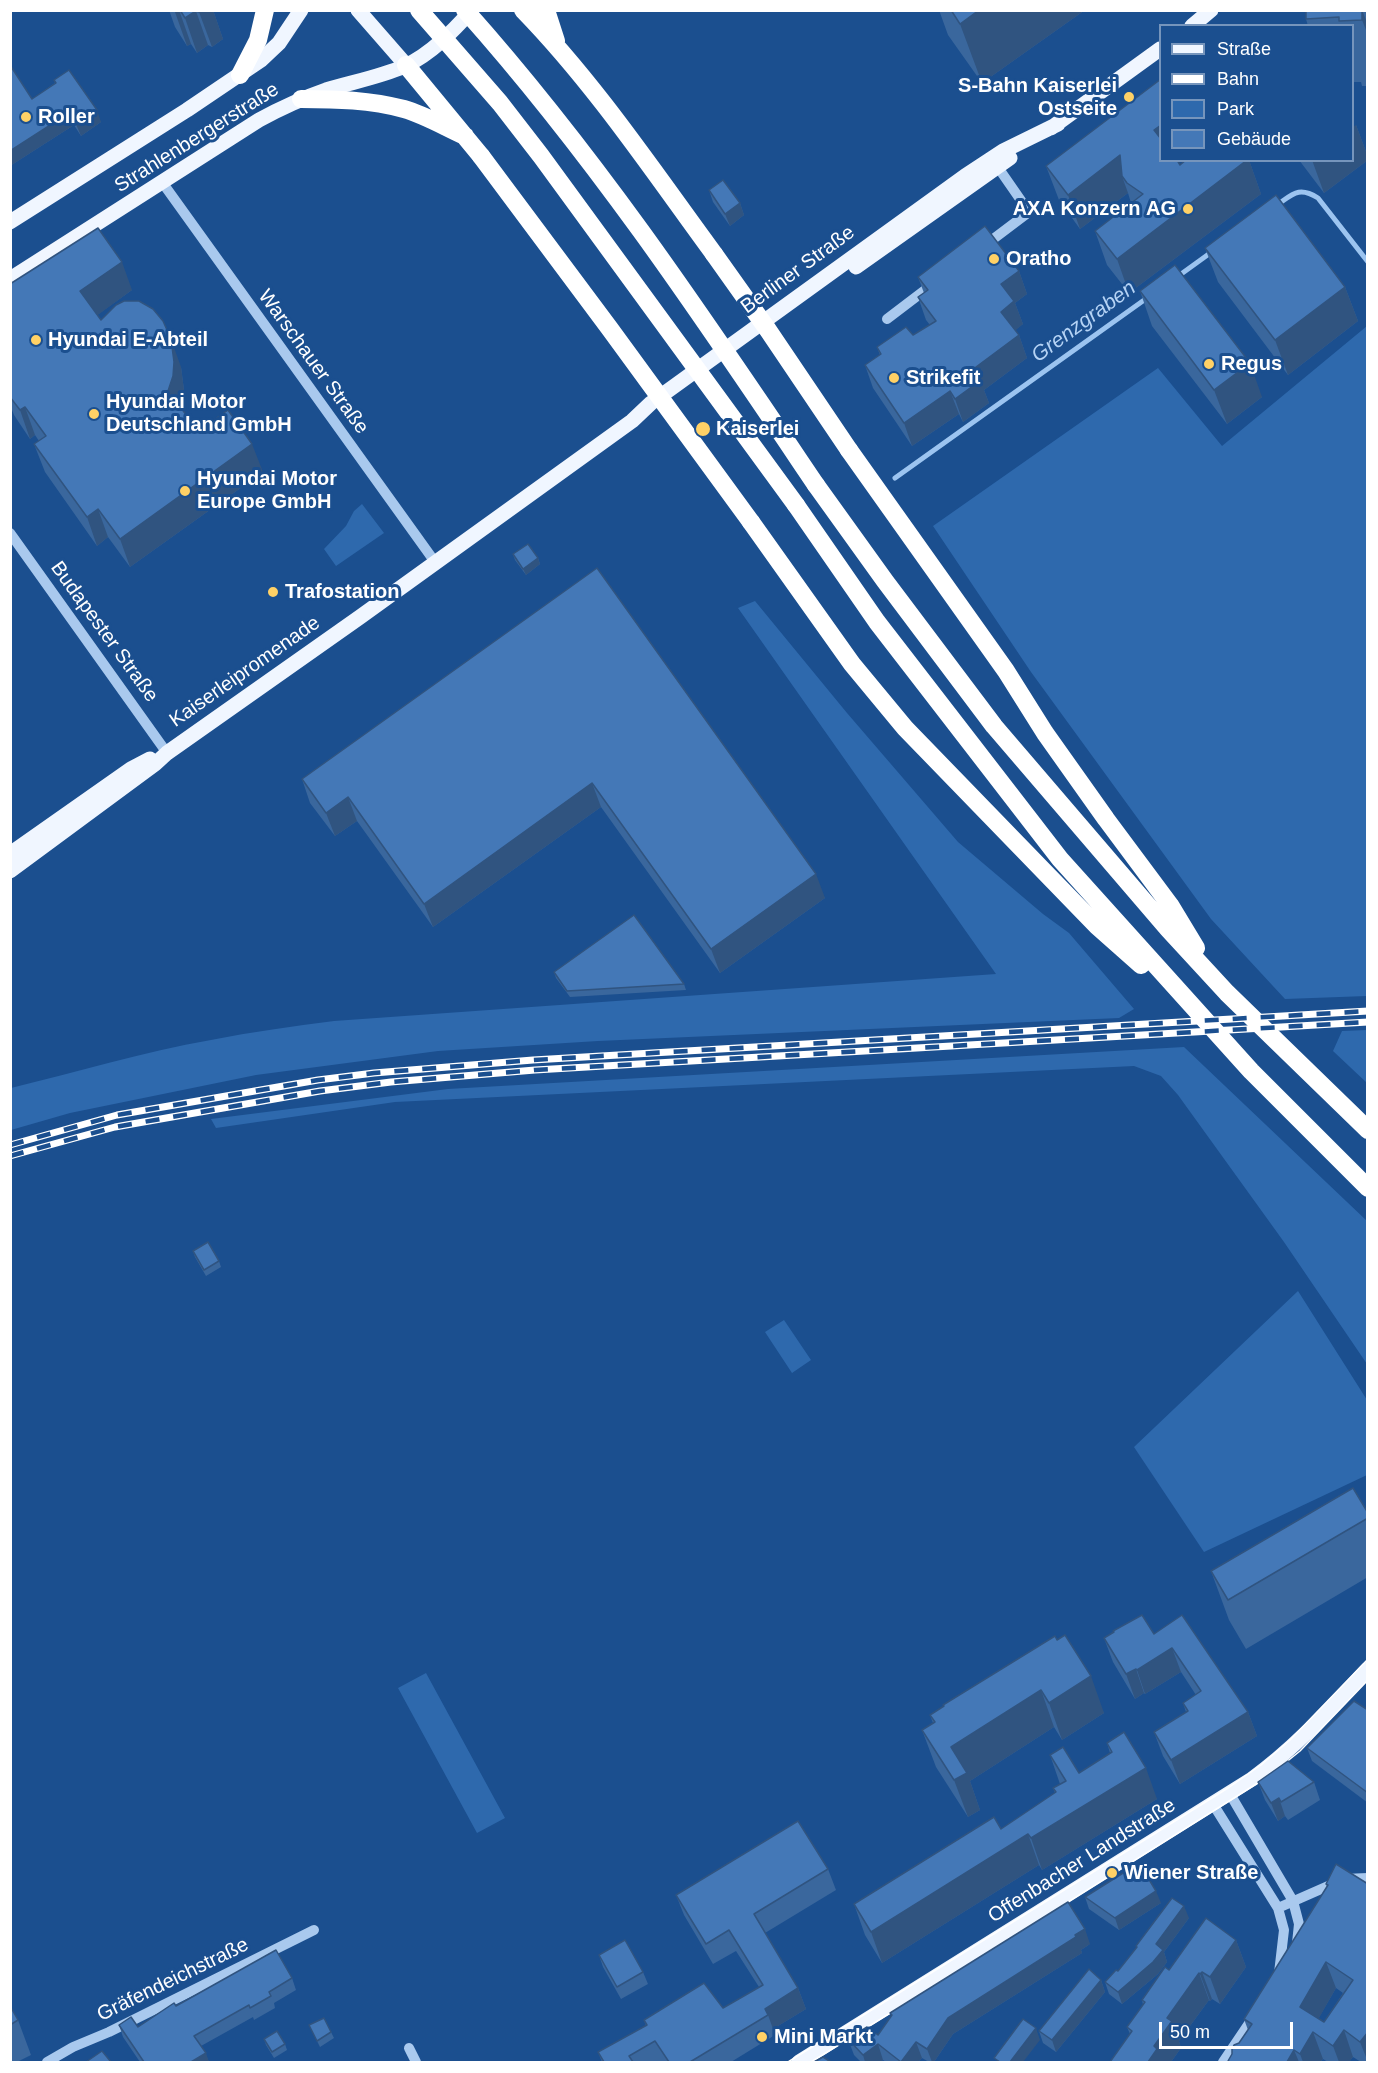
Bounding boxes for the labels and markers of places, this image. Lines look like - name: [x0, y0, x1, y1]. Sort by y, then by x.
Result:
- place label: S-Bahn Kaiserlei Ostseite: [958, 74, 1117, 121]
- marker: S-Bahn Kaiserlei Ostseite: [1122, 90, 1136, 104]
- place label: Roller: [38, 105, 95, 129]
- marker: Roller: [19, 110, 33, 124]
- place label: AXA Konzern AG: [1013, 197, 1176, 221]
- marker: AXA Konzern AG: [1181, 202, 1195, 216]
- place label: Oratho: [1006, 247, 1072, 271]
- marker: Oratho: [987, 252, 1001, 266]
- place label: Hyundai E-Abteil: [48, 328, 208, 352]
- marker: Hyundai E-Abteil: [29, 333, 43, 347]
- place label: Regus: [1221, 352, 1282, 376]
- marker: Regus: [1202, 357, 1216, 371]
- place label: Strikefit: [906, 366, 980, 390]
- marker: Strikefit: [887, 371, 901, 385]
- place label: Hyundai Motor Deutschland GmbH: [106, 390, 292, 437]
- marker: Hyundai Motor Deutschland GmbH: [87, 407, 101, 421]
- place label: Kaiserlei: [716, 417, 799, 441]
- marker: Kaiserlei: [694, 420, 712, 438]
- place label: Hyundai Motor Europe GmbH: [197, 467, 337, 514]
- marker: Hyundai Motor Europe GmbH: [178, 484, 192, 498]
- place label: Trafostation: [285, 580, 399, 604]
- marker: Trafostation: [266, 585, 280, 599]
- place label: Wiener Straße: [1124, 1861, 1258, 1885]
- marker: Wiener Straße: [1105, 1866, 1119, 1880]
- place label: Mini Markt: [774, 2025, 873, 2049]
- marker: Mini Markt: [755, 2030, 769, 2044]

